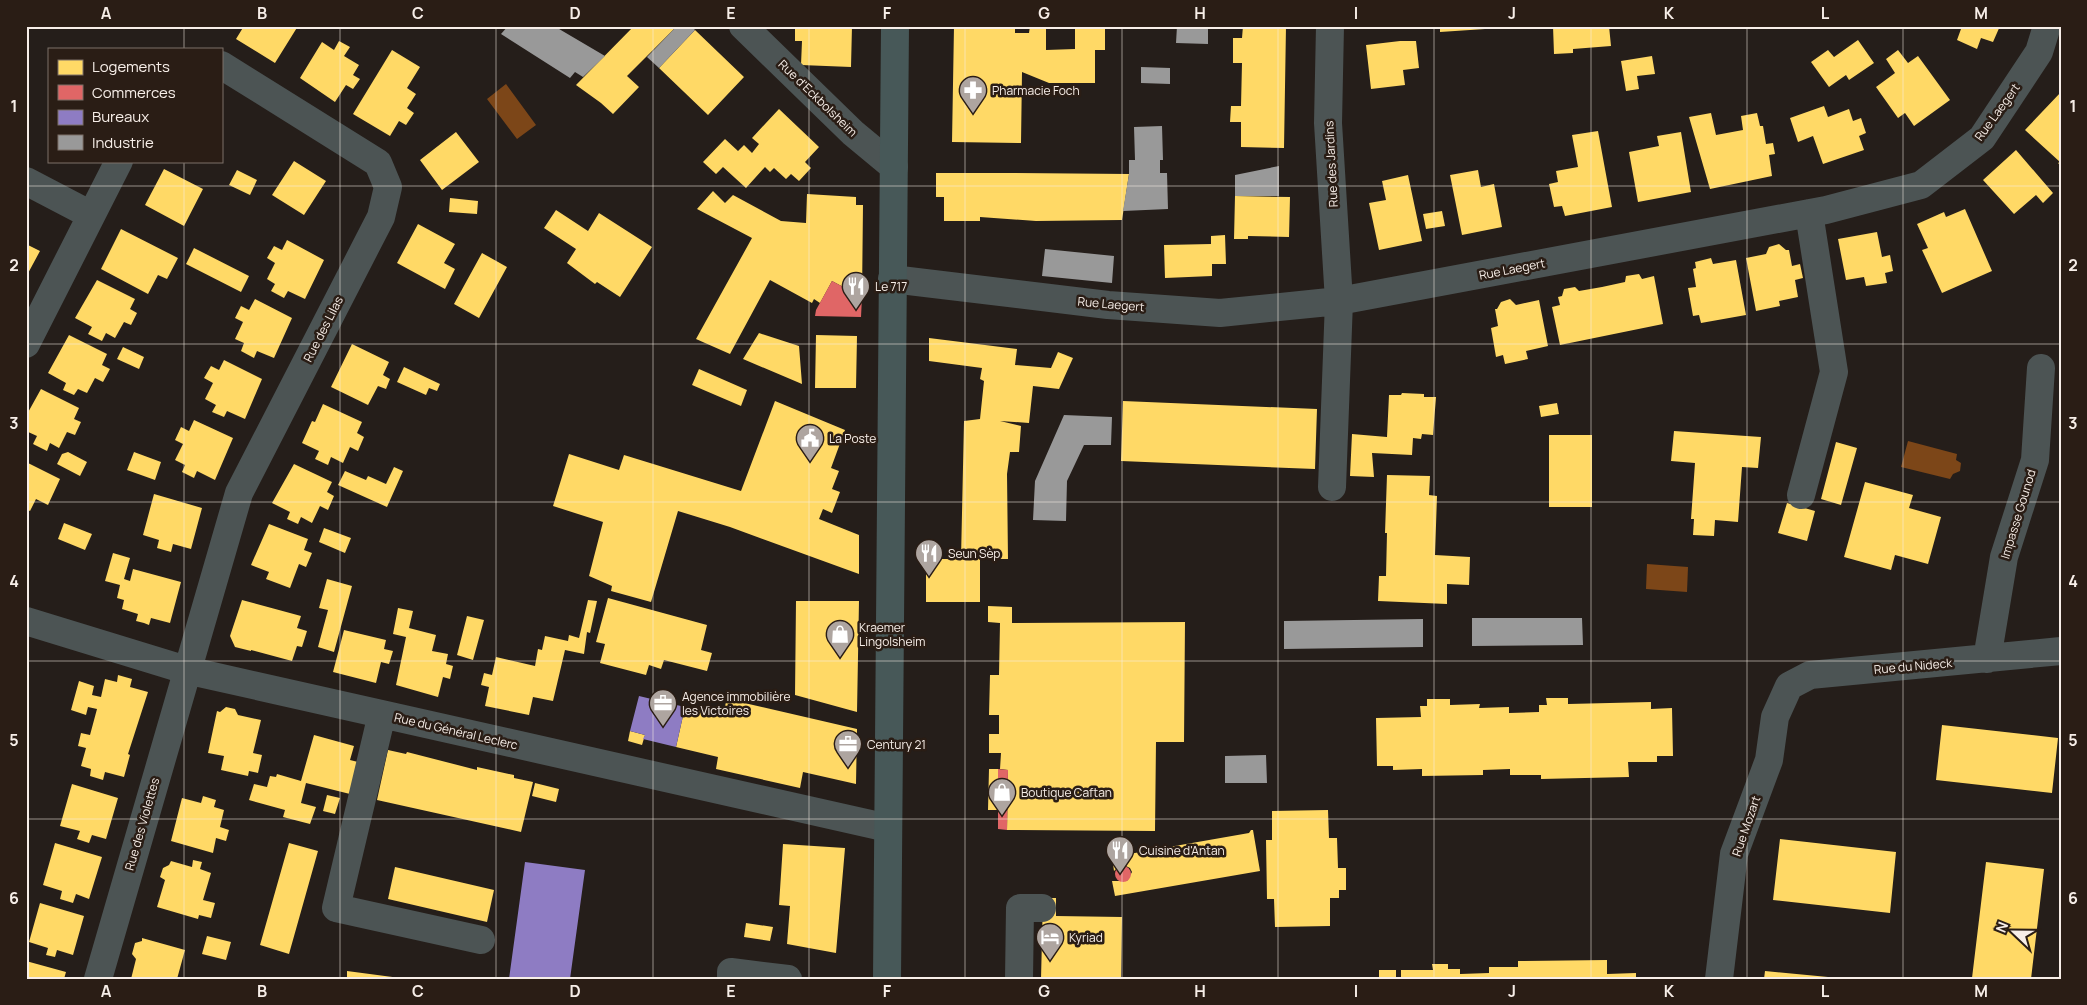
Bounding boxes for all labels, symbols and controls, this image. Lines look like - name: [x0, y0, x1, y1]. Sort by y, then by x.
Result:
- text: A: [101, 2, 112, 24]
- text: B: [257, 2, 267, 24]
- text: C: [412, 2, 424, 24]
- text: D: [569, 2, 581, 24]
- text: E: [726, 2, 736, 24]
- text: F: [883, 2, 892, 24]
- text: G: [1038, 2, 1050, 24]
- text: H: [1194, 2, 1206, 24]
- text: I: [1354, 2, 1358, 24]
- text: J: [1508, 2, 1516, 24]
- text: K: [1664, 2, 1675, 24]
- text: L: [1821, 2, 1830, 24]
- text: M: [1974, 2, 1988, 24]
- legend: [48, 48, 222, 162]
- text: Logements: [92, 56, 170, 77]
- street label: Rue d'Eckbolsheim: [775, 56, 861, 140]
- pharmacy icon: Pharmacie Foch: [958, 75, 988, 114]
- street label: Rue Laegert: [1970, 80, 2024, 144]
- text: Commerces: [92, 82, 176, 103]
- place label: Pharmacie Foch: [992, 82, 1080, 99]
- text: 1: [10, 95, 18, 117]
- text: 1: [2069, 95, 2077, 117]
- text: Bureaux: [92, 106, 149, 127]
- street label: Rue des Jardins: [1320, 120, 1342, 208]
- text: Industrie: [92, 132, 154, 153]
- text: 2: [9, 254, 19, 276]
- street label: Rue Laegert: [1477, 254, 1547, 284]
- text: 2: [2068, 254, 2078, 276]
- restaurant icon: Le 717: [841, 271, 871, 310]
- place label: Le 717: [875, 278, 907, 295]
- street label: Rue des Lilas: [299, 293, 347, 365]
- street label: Rue Laegert: [1077, 293, 1145, 315]
- text: 3: [9, 412, 19, 434]
- text: 3: [2068, 412, 2078, 434]
- public building icon: La Poste: [795, 423, 825, 462]
- place label: La Poste: [829, 430, 876, 447]
- street label: Impasse Gounod: [1996, 467, 2040, 561]
- restaurant icon: Seun Sèp: [914, 538, 944, 577]
- place label: Seun Sèp: [948, 545, 1000, 562]
- text: 4: [9, 570, 19, 592]
- text: 4: [2068, 570, 2078, 592]
- shop icon: Kraemer Lingolsheim: [825, 619, 855, 658]
- place label: Kraemer Lingolsheim: [859, 619, 925, 650]
- street label: Rue du Nideck: [1873, 654, 1954, 678]
- office icon: Agence immobilière les Victoires: [648, 688, 678, 727]
- place label: Agence immobilière les Victoires: [682, 688, 790, 719]
- street label: Rue du Général Leclerc: [393, 709, 520, 754]
- text: 5: [9, 729, 19, 751]
- office icon: Century 21: [833, 729, 863, 768]
- text: 5: [2068, 729, 2078, 751]
- place label: Century 21: [867, 736, 926, 753]
- street label: Rue des Violettes: [121, 776, 163, 872]
- shop icon: Boutique Caftan: [987, 777, 1017, 816]
- place label: Boutique Caftan: [1021, 784, 1112, 801]
- street label: Rue Mozart: [1728, 793, 1764, 858]
- restaurant icon: Cuisine d'Antan: [1105, 835, 1135, 874]
- place label: Cuisine d'Antan: [1139, 842, 1225, 859]
- text: 6: [9, 887, 19, 909]
- text: 6: [2068, 887, 2078, 909]
- north arrow: [1990, 908, 2040, 958]
- text: N: [1991, 919, 2012, 935]
- hotel icon: Kyriad: [1035, 922, 1065, 961]
- place label: Kyriad: [1069, 929, 1103, 946]
- text: A: [101, 980, 112, 1002]
- text: B: [257, 980, 267, 1002]
- text: C: [412, 980, 424, 1002]
- text: D: [569, 980, 581, 1002]
- text: E: [726, 980, 736, 1002]
- text: F: [883, 980, 892, 1002]
- text: G: [1038, 980, 1050, 1002]
- text: H: [1194, 980, 1206, 1002]
- text: I: [1354, 980, 1358, 1002]
- text: J: [1508, 980, 1516, 1002]
- text: K: [1664, 980, 1675, 1002]
- text: L: [1821, 980, 1830, 1002]
- text: M: [1974, 980, 1988, 1002]

